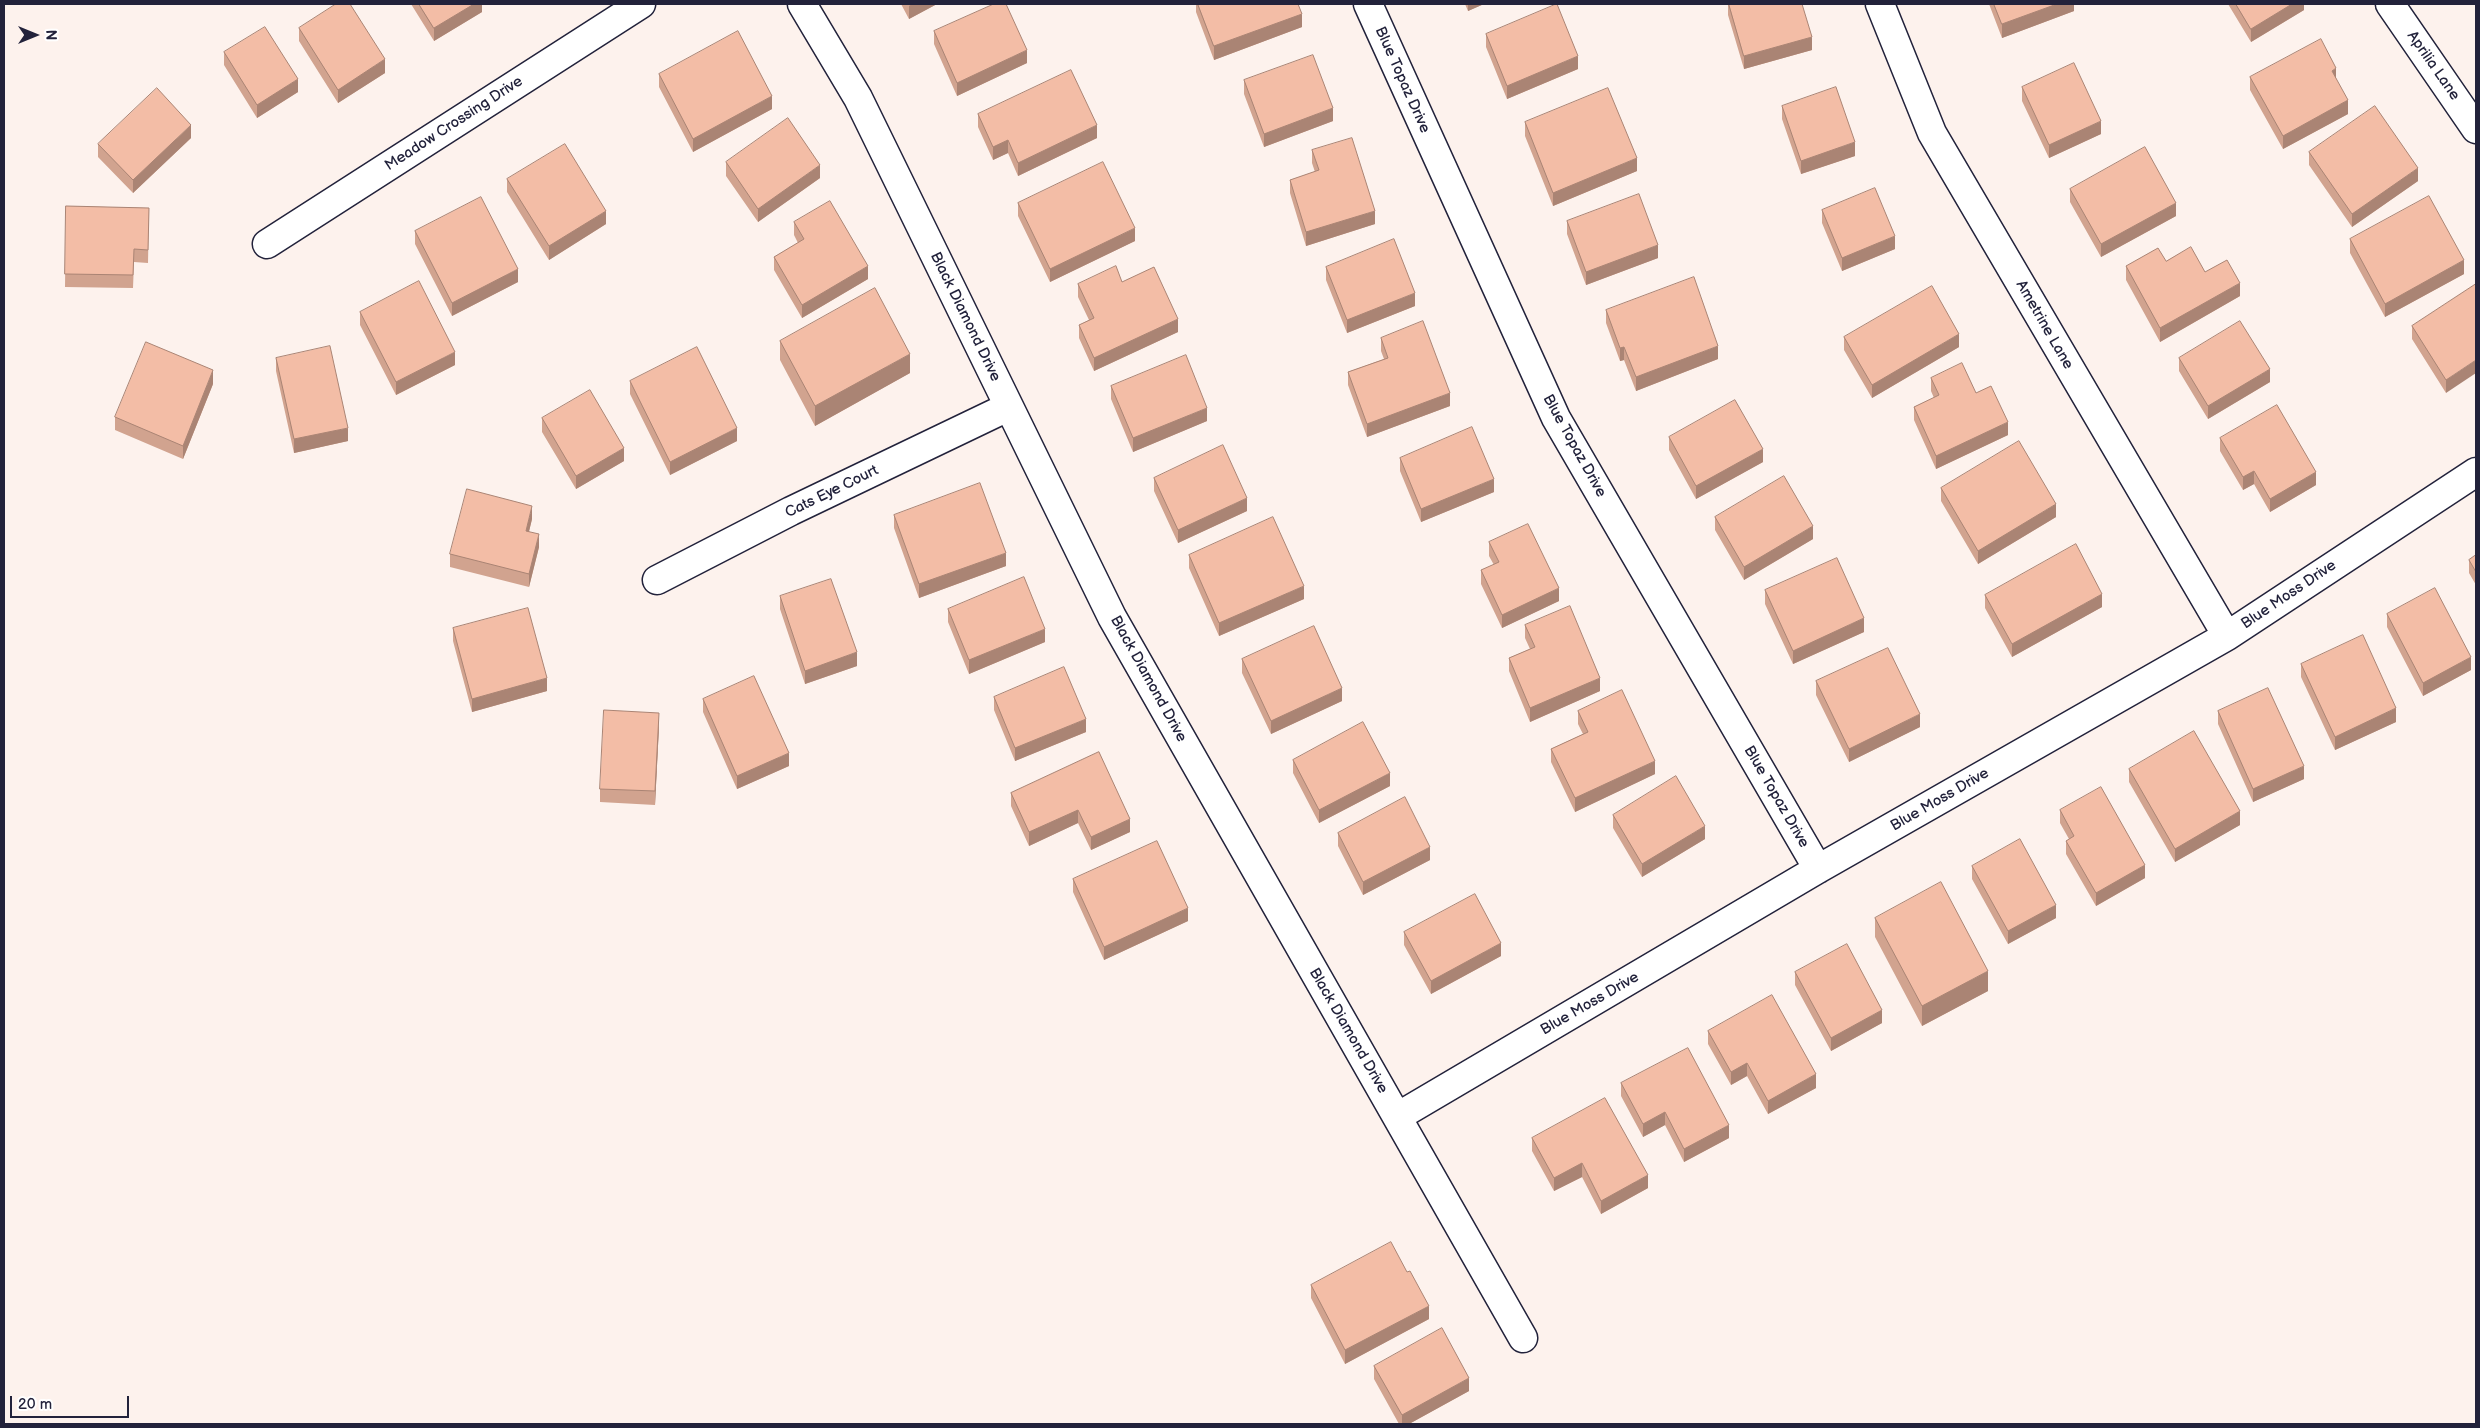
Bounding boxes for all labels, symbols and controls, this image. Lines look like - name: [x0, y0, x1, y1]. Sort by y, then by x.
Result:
- north arrow: [10, 10, 60, 60]
- street label: Blue Topaz Drive: [1370, 24, 1434, 136]
- street label: Aprilia Lane: [2403, 28, 2463, 104]
- text: N: [42, 30, 59, 40]
- street label: Meadow Crossing Drive: [382, 73, 526, 175]
- street label: Black Diamond Drive: [926, 249, 1004, 385]
- street label: Ametrine Lane: [2011, 277, 2077, 373]
- street label: Blue Topaz Drive: [1538, 392, 1610, 500]
- street label: Cats Eye Court: [783, 462, 881, 522]
- street label: Blue Moss Drive: [2238, 557, 2340, 633]
- street label: Black Diamond Drive: [1106, 613, 1190, 745]
- street label: Blue Topaz Drive: [1740, 743, 1812, 851]
- street label: Blue Moss Drive: [1888, 765, 1992, 835]
- street label: Black Diamond Drive: [1305, 965, 1391, 1097]
- street label: Blue Moss Drive: [1538, 969, 1642, 1039]
- scale bar: [12, 1386, 131, 1418]
- text: 20 m: [18, 1395, 52, 1414]

